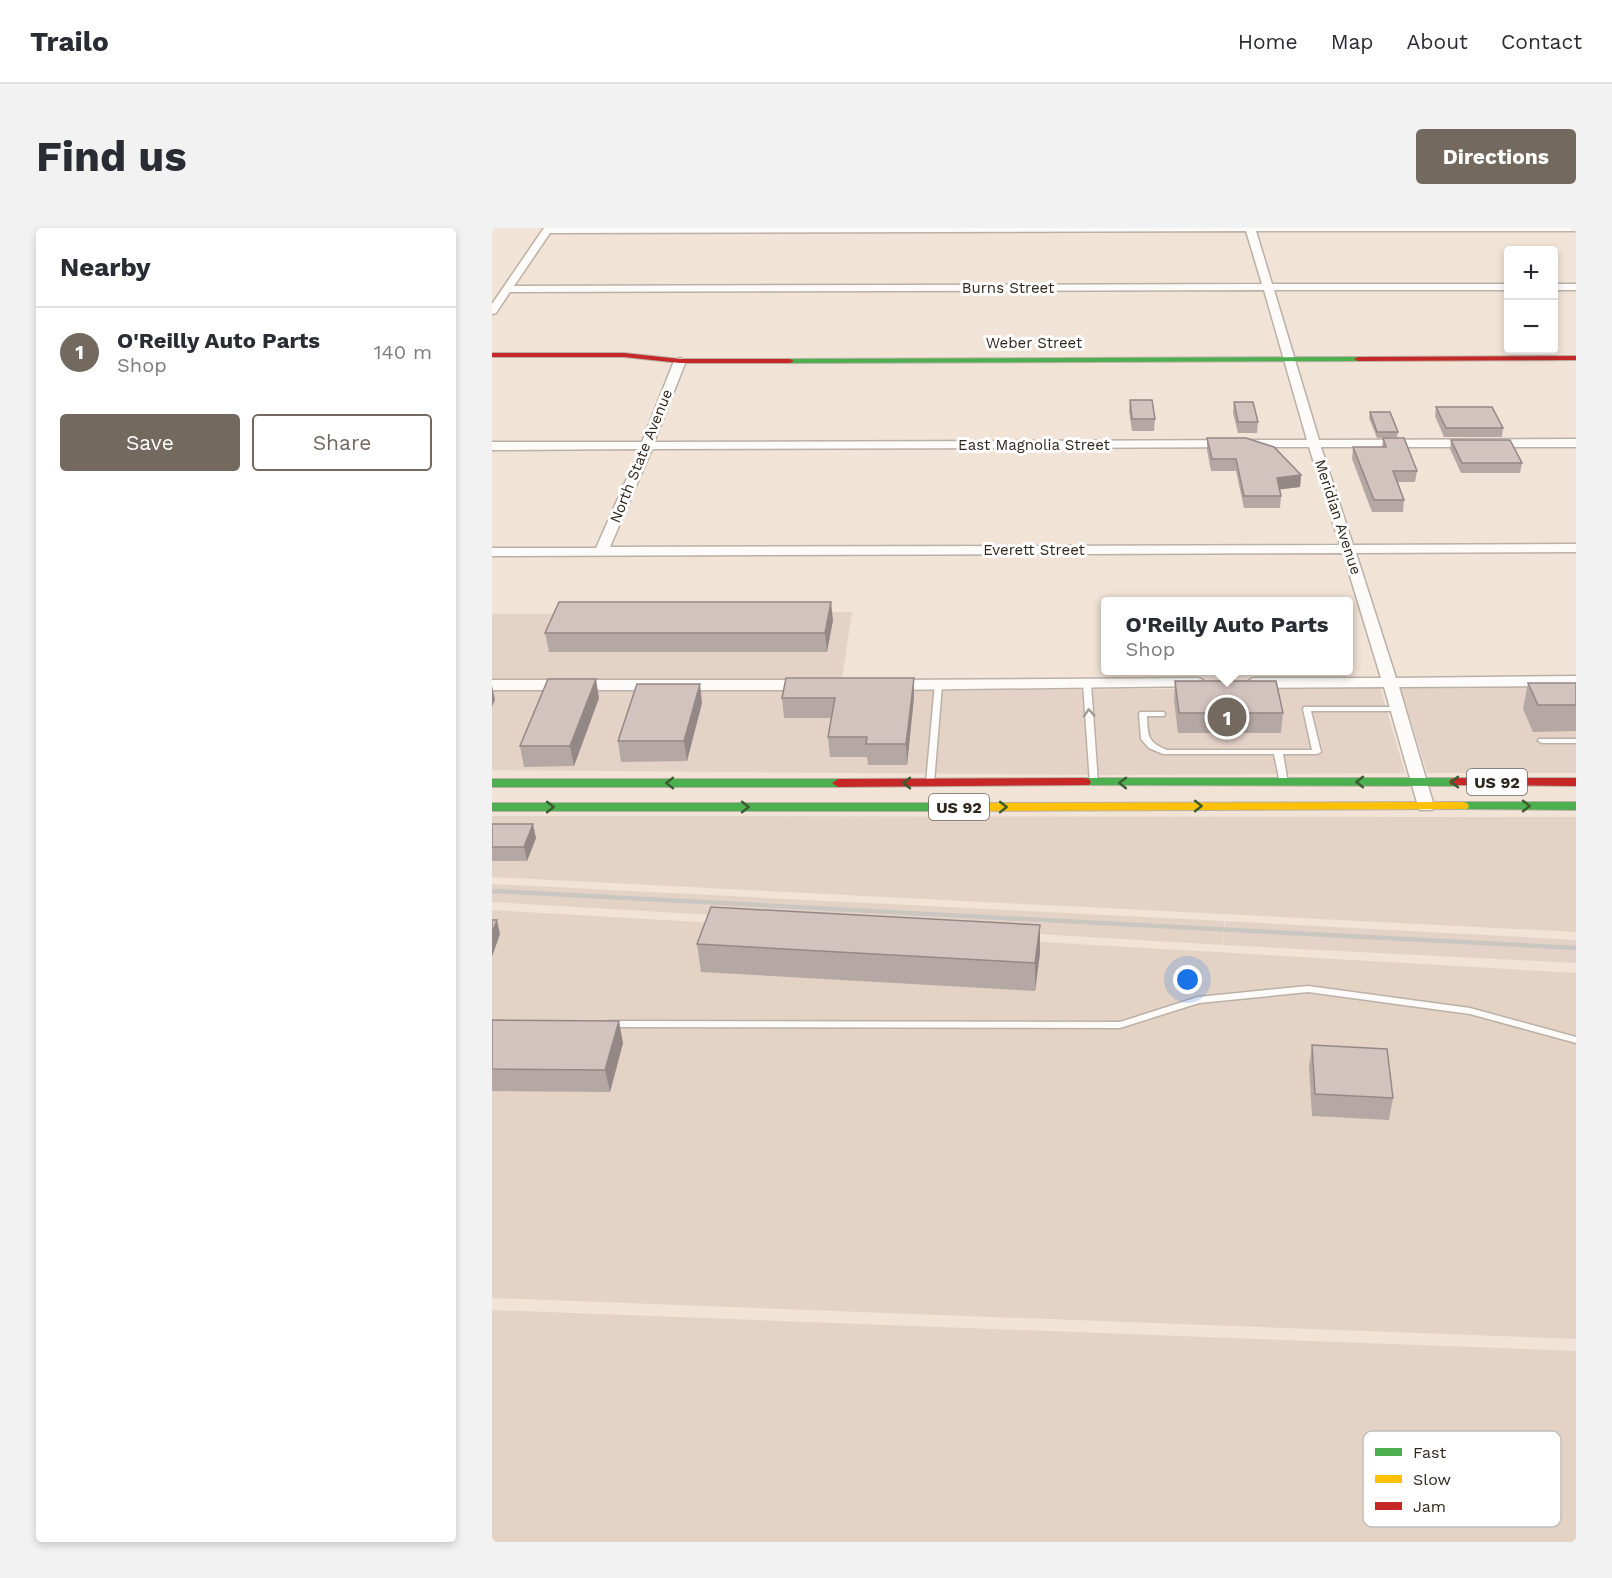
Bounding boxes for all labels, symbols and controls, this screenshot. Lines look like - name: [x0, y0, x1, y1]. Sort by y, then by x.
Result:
- text: Trailo: [30, 25, 109, 58]
- text: Home: [1238, 29, 1298, 54]
- text: Map: [1331, 29, 1374, 54]
- text: About: [1407, 29, 1468, 54]
- text: Contact: [1501, 29, 1582, 54]
- button: Directions: [1416, 129, 1576, 184]
- text: Find us: [36, 132, 187, 181]
- map controls: [1504, 246, 1558, 354]
- button: +: [1504, 246, 1558, 300]
- text: Nearby: [60, 252, 151, 282]
- street label: Burns Street: [962, 279, 1055, 297]
- button: −: [1504, 300, 1558, 354]
- text: O'Reilly Auto Parts: [117, 328, 320, 353]
- street label: Weber Street: [986, 334, 1083, 352]
- text: 1: [75, 340, 84, 364]
- text: 140 m: [374, 340, 432, 364]
- text: Shop: [117, 353, 167, 377]
- street label: North State Avenue: [606, 386, 676, 526]
- button: Save: [60, 414, 240, 471]
- button: Share: [252, 414, 432, 471]
- street label: East Magnolia Street: [958, 436, 1111, 454]
- street label: Meridian Avenue: [1311, 457, 1365, 577]
- street label: Everett Street: [983, 541, 1086, 559]
- popup: [1101, 597, 1353, 675]
- text: O'Reilly Auto Parts: [1125, 612, 1329, 637]
- text: Shop: [1125, 637, 1175, 661]
- pin: 1: [1208, 694, 1246, 740]
- one-way arrow: [1083, 708, 1096, 717]
- road number: US 92: [1467, 769, 1527, 795]
- one-way arrow: [1356, 776, 1365, 788]
- one-way arrow: [1450, 776, 1459, 788]
- one-way arrow: [666, 777, 675, 789]
- one-way arrow: [903, 777, 912, 789]
- one-way arrow: [1119, 777, 1128, 789]
- road number: US 92: [929, 794, 989, 820]
- one-way arrow: [1194, 800, 1203, 812]
- one-way arrow: [1522, 800, 1531, 812]
- one-way arrow: [546, 801, 555, 813]
- one-way arrow: [741, 801, 750, 813]
- one-way arrow: [999, 801, 1008, 813]
- your location: [1173, 965, 1202, 994]
- legend: [1363, 1431, 1561, 1527]
- text: Fast: [1413, 1443, 1446, 1462]
- text: Slow: [1413, 1470, 1451, 1489]
- text: Jam: [1413, 1497, 1446, 1516]

